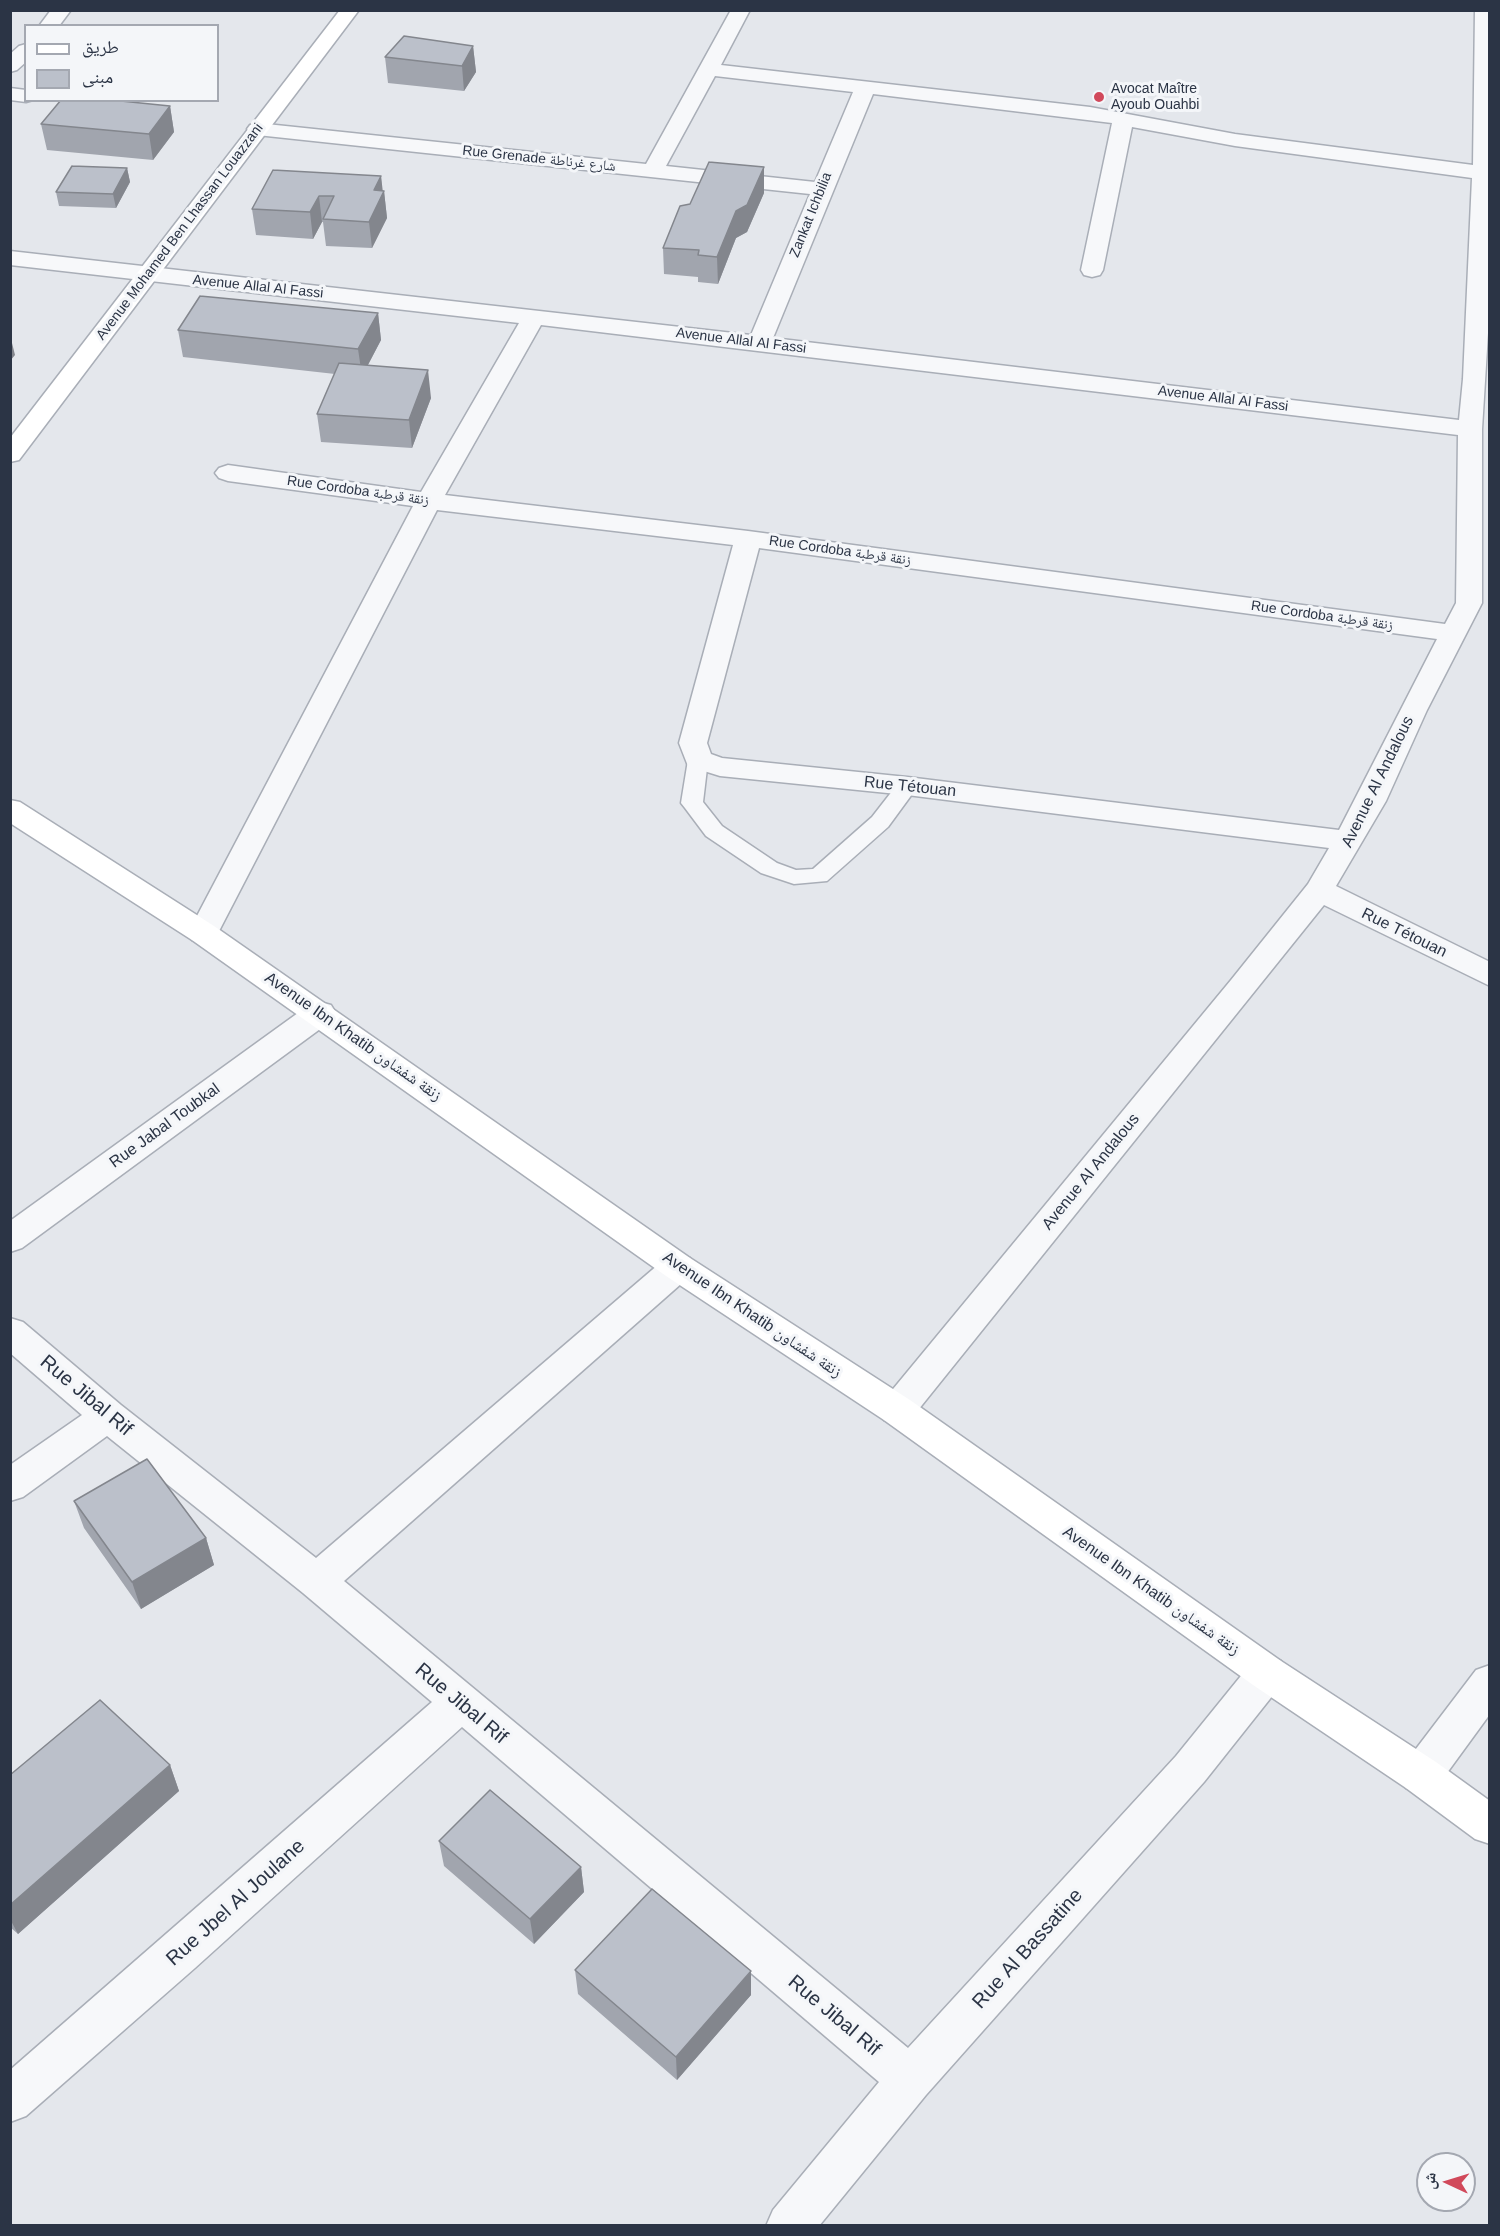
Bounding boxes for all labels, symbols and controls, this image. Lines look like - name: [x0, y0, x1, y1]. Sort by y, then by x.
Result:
- legend: [24, 24, 219, 102]
- text: طريق: [82, 37, 119, 57]
- text: مبنى: [82, 67, 113, 87]
- place label: Avocat Maître Ayoub Ouahbi: [1111, 81, 1199, 114]
- marker: Avocat Maître Ayoub Ouahbi: [1092, 90, 1106, 104]
- street label: Avenue Mohamed Ben Lhassan Louazzani: [93, 120, 267, 344]
- street label: Rue Grenade شارع غرناطة: [461, 143, 617, 175]
- street label: Zankat Ichbilia: [786, 170, 836, 260]
- street label: Avenue Allal Al Fassi: [192, 272, 324, 302]
- street label: Avenue Allal Al Fassi: [675, 325, 807, 357]
- street label: Avenue Allal Al Fassi: [1157, 383, 1289, 415]
- street label: Rue Cordoba زنقة قرطبة: [286, 473, 430, 509]
- street label: Rue Cordoba زنقة قرطبة: [768, 533, 912, 569]
- street label: Rue Cordoba زنقة قرطبة: [1250, 598, 1394, 634]
- street label: Avenue Al Andalous: [1338, 713, 1418, 851]
- street label: Rue Tétouan: [863, 773, 957, 801]
- street label: Rue Tétouan: [1358, 904, 1450, 962]
- street label: Avenue Ibn Khatib زنقة شفشاون: [261, 968, 445, 1106]
- street label: Rue Jabal Toubkal: [106, 1080, 224, 1172]
- street label: Avenue Al Andalous: [1038, 1110, 1144, 1234]
- street label: Avenue Ibn Khatib زنقة شفشاون: [659, 1248, 845, 1382]
- street label: Rue Jibal Rif: [35, 1350, 137, 1442]
- street label: Avenue Ibn Khatib زنقة شفشاون: [1059, 1522, 1243, 1660]
- street label: Rue Jibal Rif: [410, 1658, 512, 1750]
- street label: Rue Jbel Al Joulane: [162, 1835, 310, 1971]
- street label: Rue Al Bassatine: [968, 1884, 1088, 2014]
- street label: Rue Jibal Rif: [783, 1970, 885, 2062]
- north arrow: [1416, 2152, 1476, 2212]
- text: ش: [1420, 2172, 1439, 2190]

